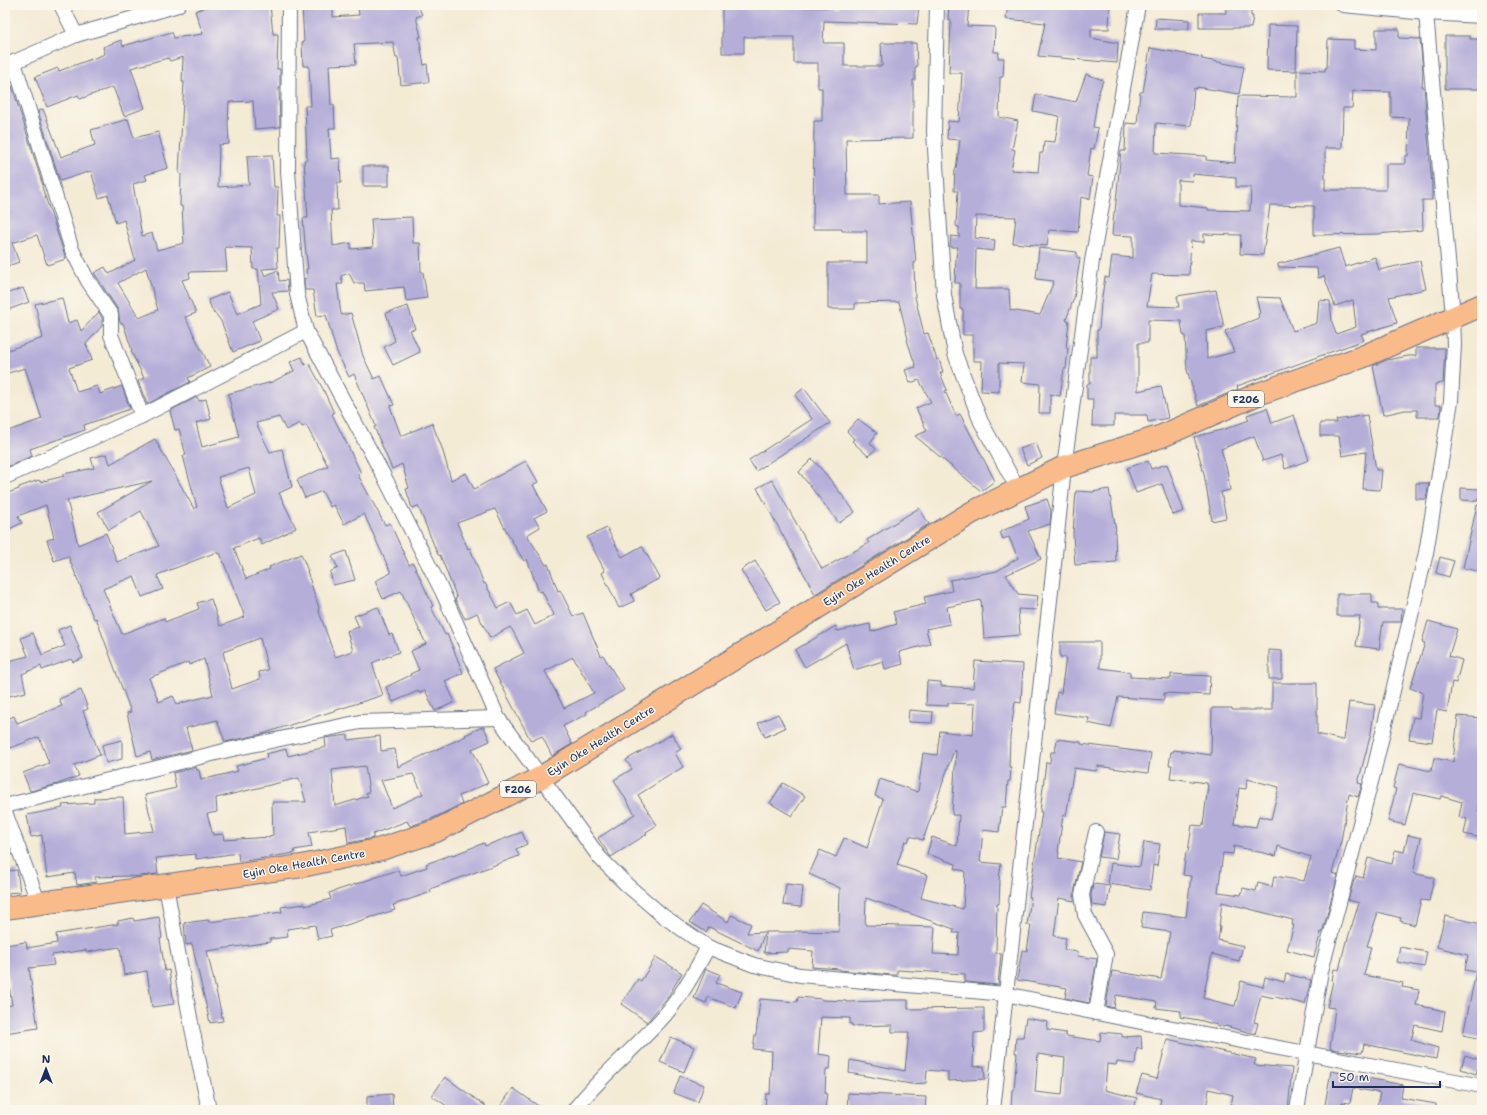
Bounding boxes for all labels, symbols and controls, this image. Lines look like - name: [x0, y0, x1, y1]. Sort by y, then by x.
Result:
- road number: F206: [1228, 391, 1264, 407]
- street label: Eyin Oke Health Centre: [820, 532, 934, 610]
- street label: Eyin Oke Health Centre: [544, 702, 658, 780]
- road number: F206: [500, 781, 536, 797]
- street label: Eyin Oke Health Centre: [242, 846, 366, 882]
- north arrow: [26, 1049, 66, 1089]
- text: N: [42, 1052, 51, 1067]
- scale bar: [1333, 1063, 1440, 1089]
- text: 50 m: [1339, 1069, 1369, 1085]

